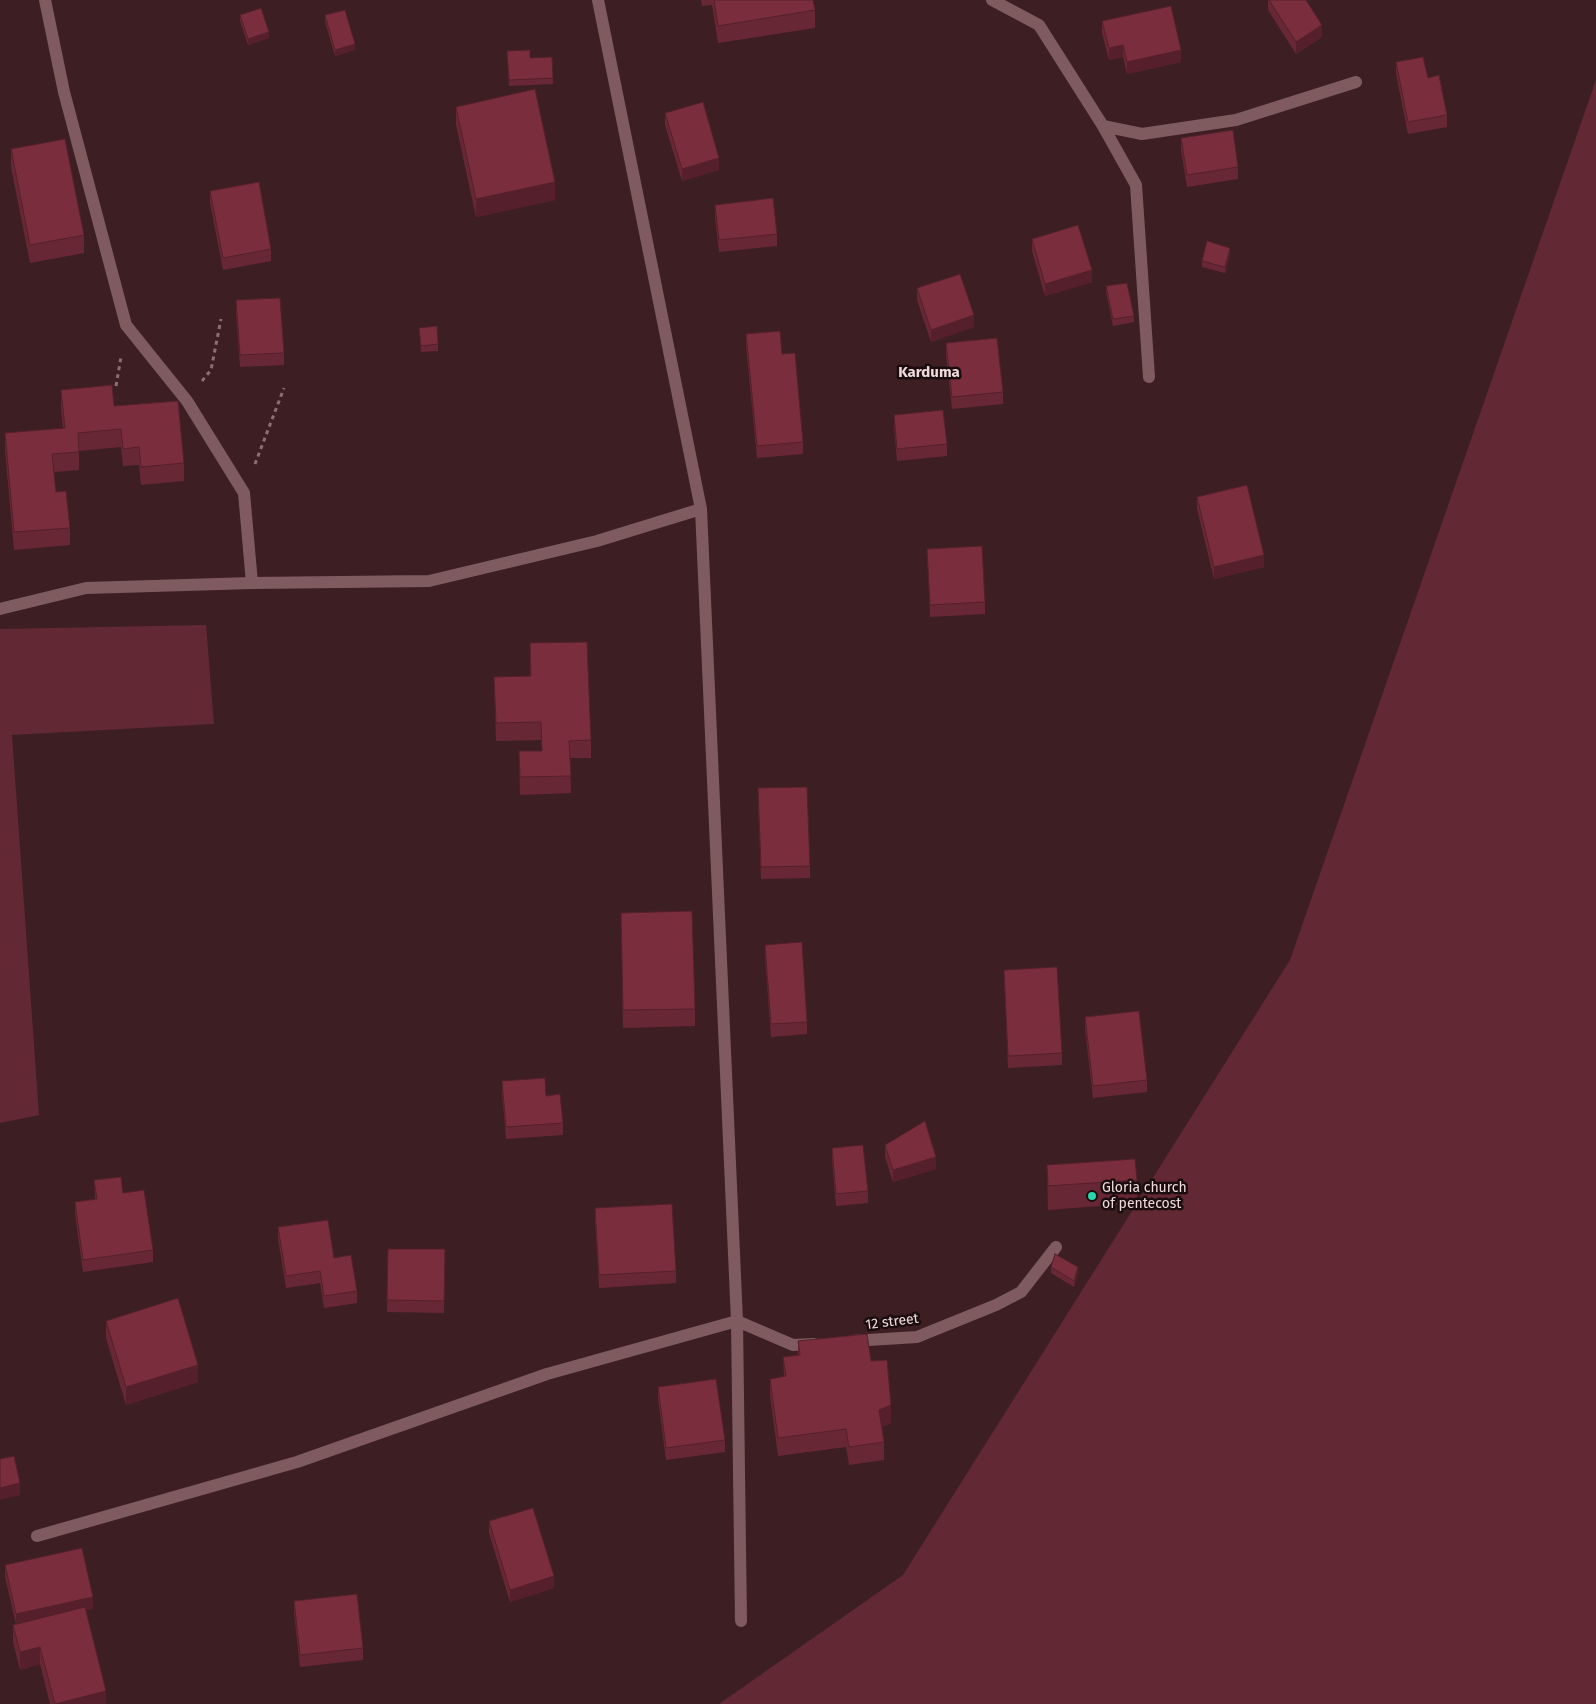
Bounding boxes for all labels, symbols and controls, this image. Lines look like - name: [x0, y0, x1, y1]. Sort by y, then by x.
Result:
- district label: Karduma: [898, 364, 960, 382]
- place label: Gloria church of pentecost: [1102, 1180, 1187, 1212]
- marker: Gloria church of pentecost: [1086, 1190, 1098, 1202]
- street label: 12 street: [864, 1310, 920, 1334]

